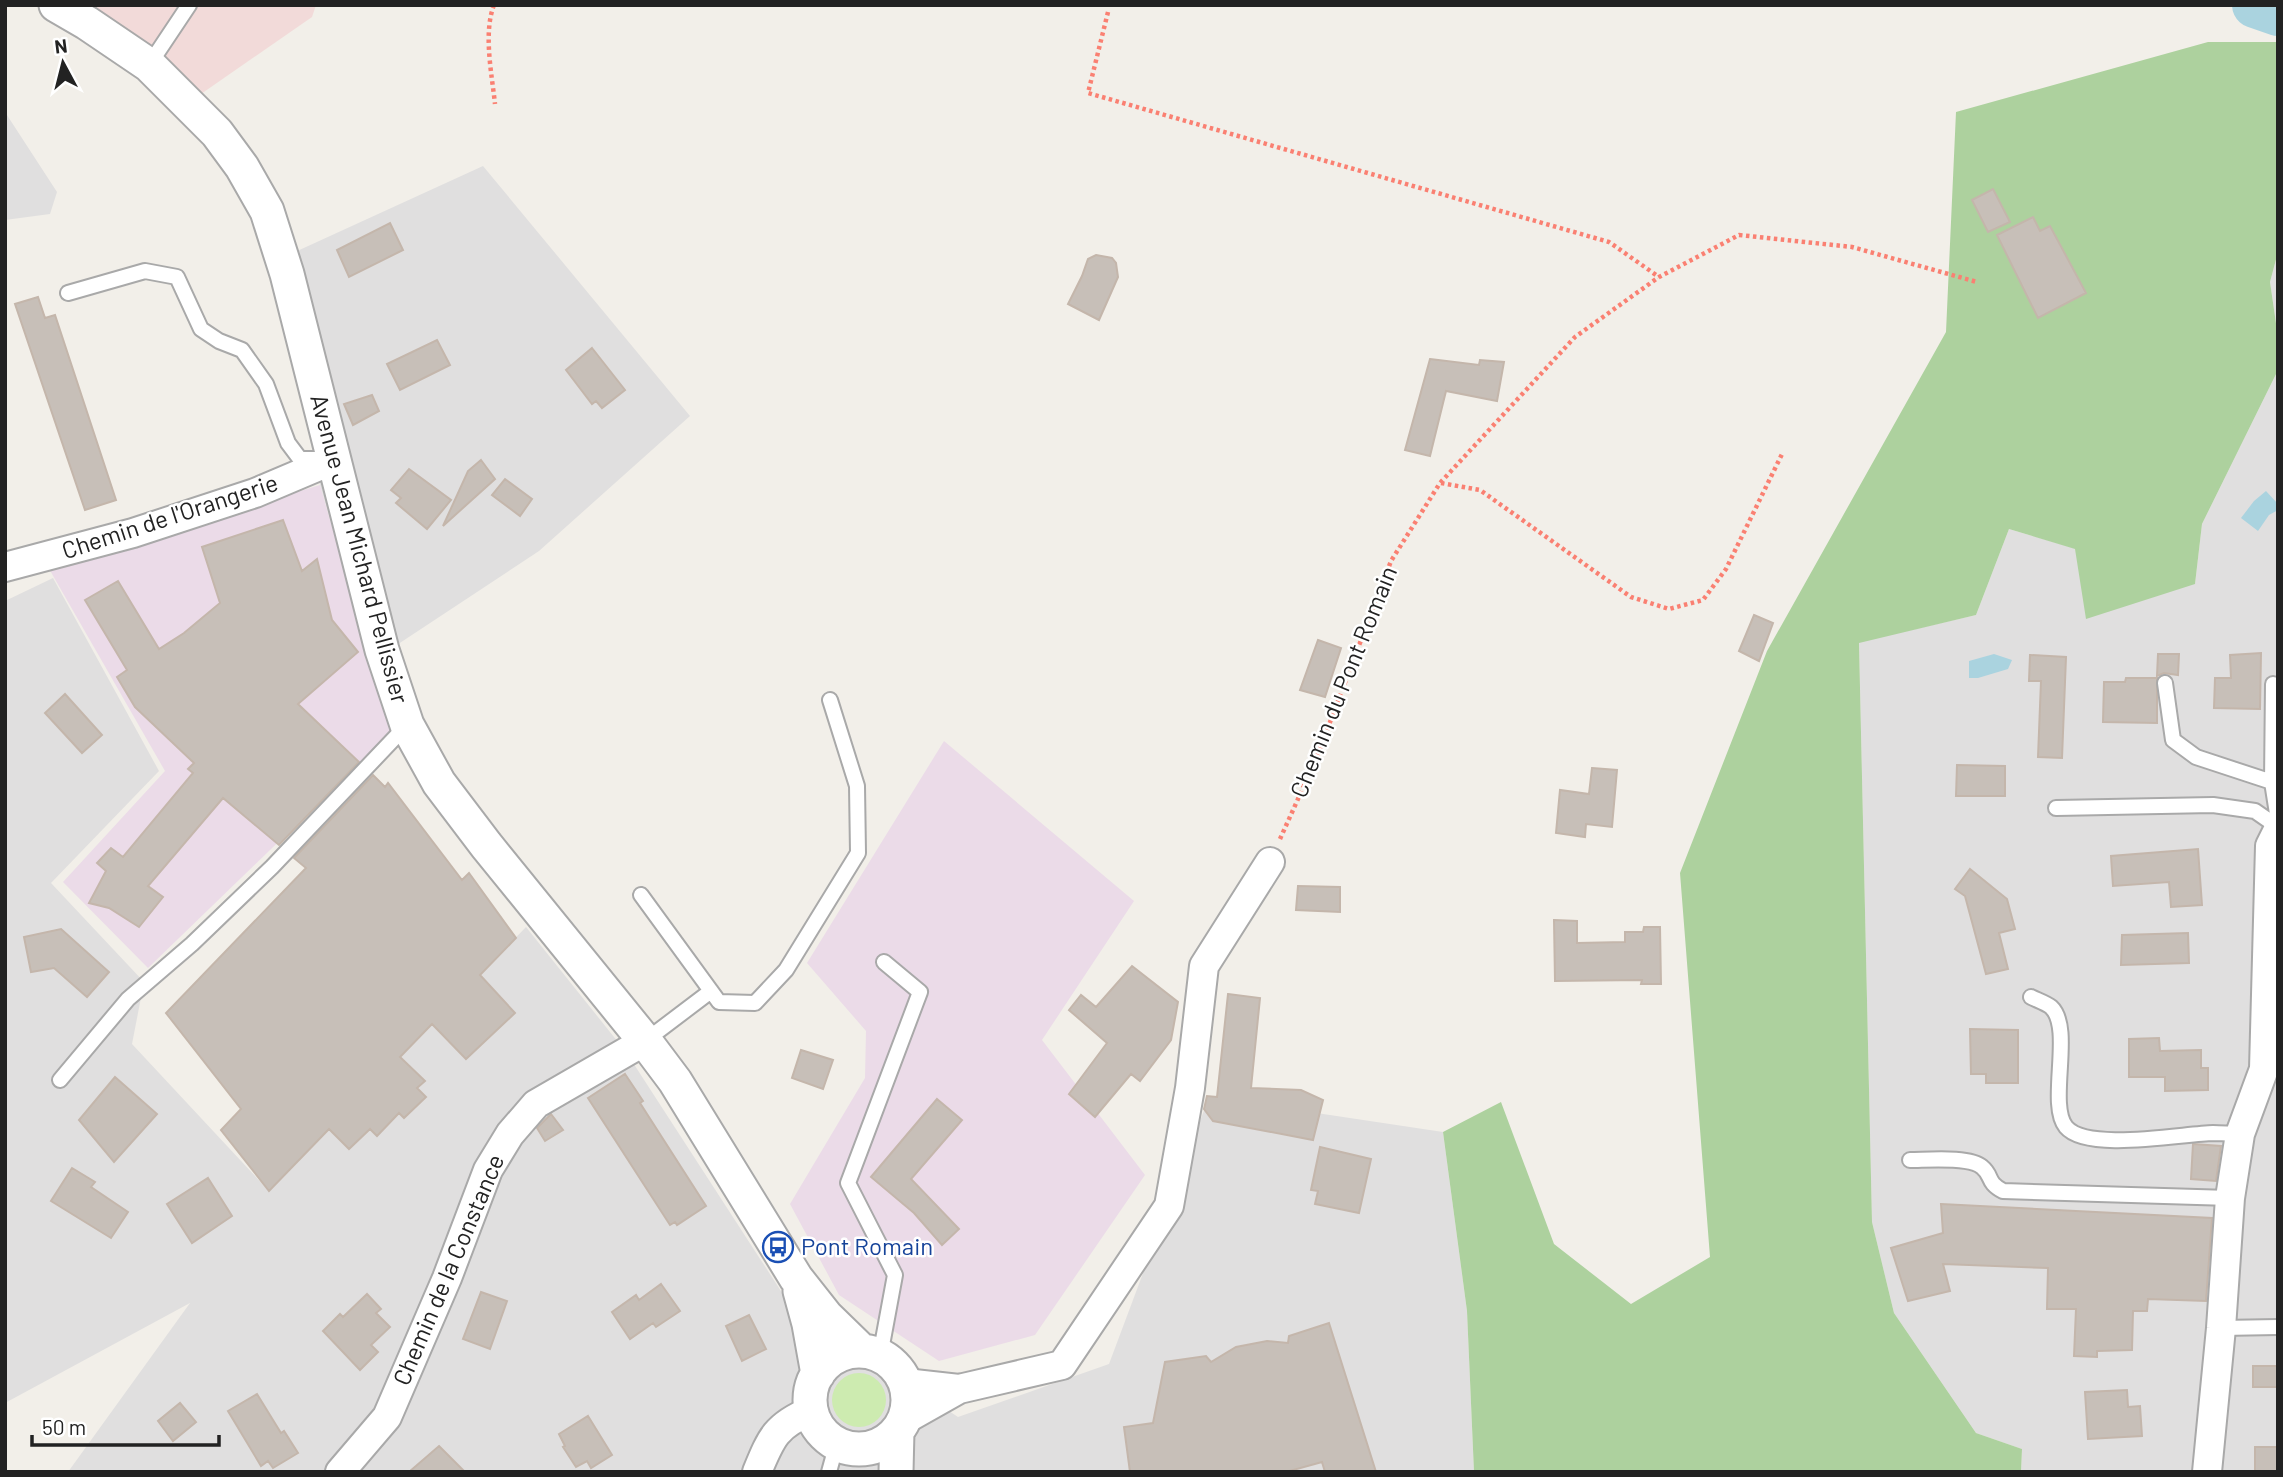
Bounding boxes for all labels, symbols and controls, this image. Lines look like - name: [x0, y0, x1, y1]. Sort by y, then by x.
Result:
- north arrow: [28, 28, 98, 98]
- text: N: [53, 33, 69, 58]
- street label: Avenue Jean Michard Pellissier: [305, 391, 416, 707]
- street label: Chemin de l'Orangerie: [58, 467, 281, 564]
- street label: Chemin du Pont Romain: [1283, 562, 1402, 801]
- street label: Chemin de la Constance: [386, 1150, 509, 1389]
- bus stop icon: Pont Romain: [761, 1230, 795, 1264]
- place label: Pont Romain: [801, 1231, 933, 1260]
- scale bar: [32, 1404, 219, 1448]
- text: 50 m: [42, 1414, 86, 1439]

